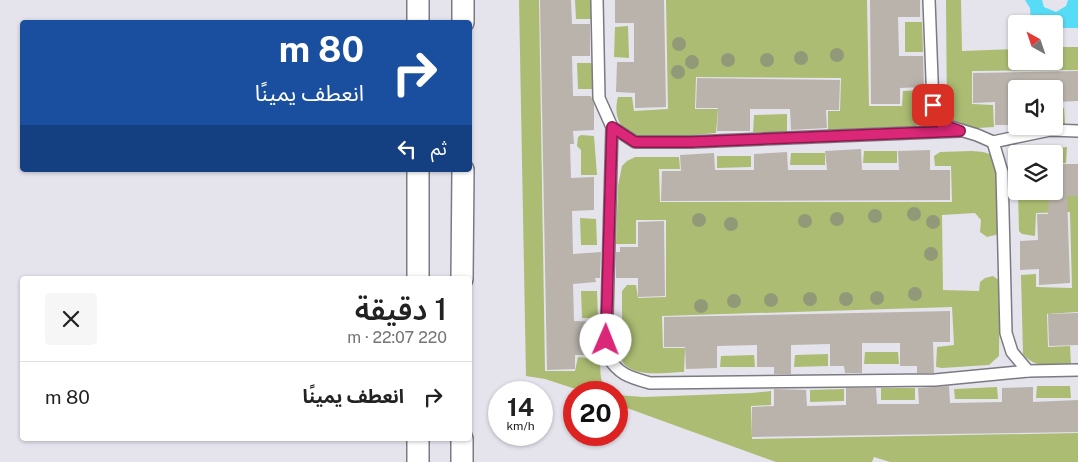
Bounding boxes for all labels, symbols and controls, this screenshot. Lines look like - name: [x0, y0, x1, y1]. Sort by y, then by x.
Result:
- north arrow: [1008, 15, 1062, 70]
- map controls: [1008, 15, 1063, 200]
- text: 80 m: [279, 29, 364, 70]
- icon: right: [382, 40, 447, 105]
- text: انعطف يمينًا: [255, 80, 364, 106]
- button: sound: [1008, 80, 1063, 135]
- pin: [912, 84, 954, 126]
- icon: arrive: [919, 91, 947, 119]
- icon: left: [393, 135, 421, 163]
- text: ثم: [431, 137, 447, 159]
- button: layers: [1008, 145, 1063, 200]
- text: 1 دقيقة: [355, 291, 447, 327]
- button: close: [45, 293, 97, 345]
- position arrow: [579, 313, 631, 365]
- text: 220 m · 22:07: [347, 328, 447, 347]
- speed limit sign: 20: [563, 381, 628, 446]
- icon: right: [419, 383, 447, 411]
- text: انعطف يمينًا: [303, 385, 404, 407]
- text: 80 m: [45, 386, 90, 408]
- text: 14: [507, 392, 534, 422]
- text: km/h: [506, 419, 535, 433]

